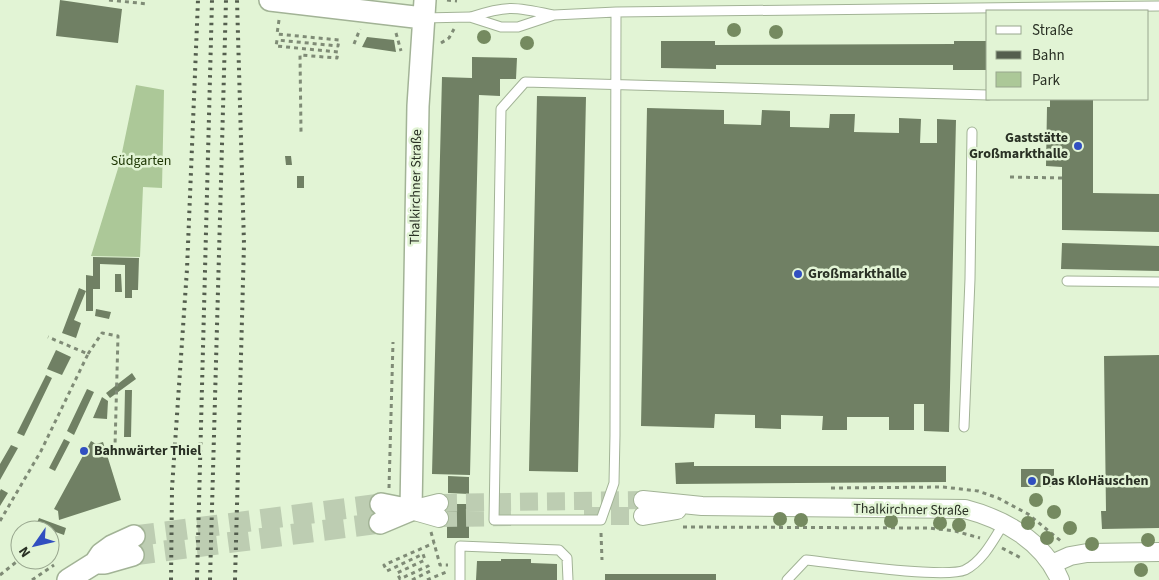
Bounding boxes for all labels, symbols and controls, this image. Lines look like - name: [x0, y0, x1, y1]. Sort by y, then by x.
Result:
- legend: [986, 10, 1149, 100]
- text: Straße: [1032, 20, 1073, 41]
- text: Bahn: [1032, 45, 1065, 66]
- text: Park: [1032, 70, 1061, 91]
- place label: Gaststätte Großmarkthalle: [969, 128, 1068, 164]
- street label: Thalkirchner Straße: [405, 129, 427, 245]
- marker: Gaststätte Großmarkthalle: [1072, 140, 1084, 152]
- park label: Südgarten: [111, 151, 171, 171]
- place label: Großmarkthalle: [808, 264, 907, 284]
- marker: Großmarkthalle: [792, 268, 804, 280]
- place label: Bahnwärter Thiel: [94, 441, 201, 461]
- marker: Bahnwärter Thiel: [78, 445, 90, 457]
- place label: Das KloHäuschen: [1042, 471, 1148, 491]
- marker: Das KloHäuschen: [1026, 475, 1038, 487]
- street label: Thalkirchner Straße: [853, 499, 969, 521]
- north arrow: [10, 520, 60, 570]
- text: N: [14, 542, 36, 561]

